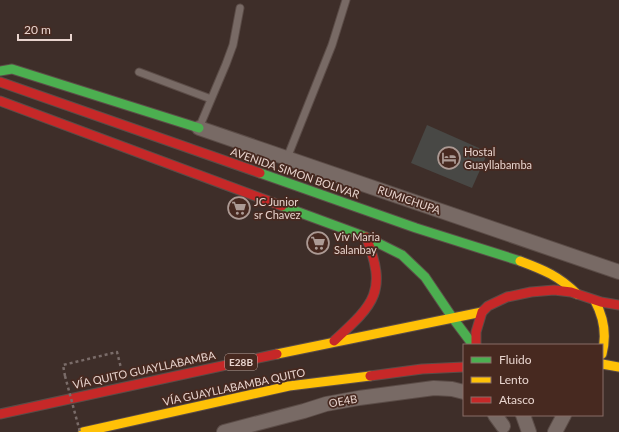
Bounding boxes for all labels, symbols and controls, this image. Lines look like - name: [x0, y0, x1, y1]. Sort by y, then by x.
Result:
- scale bar: [18, 16, 71, 42]
- text: 20 m: [24, 22, 51, 37]
- street label: AVENIDA SIMON BOLIVAR: [229, 144, 361, 201]
- hotel icon: Hostal Guayllabamba: [436, 145, 462, 171]
- place label: Hostal Guayllabamba: [464, 145, 532, 171]
- street label: RUMICHUPA: [376, 183, 443, 217]
- supermarket icon: JC Junior sr Chavez: [226, 195, 252, 221]
- place label: JC Junior sr Chavez: [254, 195, 301, 221]
- supermarket icon: Viv Maria Salanbay: [305, 230, 331, 256]
- place label: Viv Maria Salanbay: [334, 230, 380, 256]
- legend: [463, 344, 603, 416]
- street label: VÍA QUITO GUAYLLABAMBA: [71, 348, 217, 391]
- text: Fluido: [499, 352, 532, 367]
- road number: E28B: [225, 354, 257, 370]
- street label: VÍA GUAYLLABAMBA QUITO: [162, 365, 306, 408]
- text: Lento: [499, 372, 529, 387]
- street label: OE4B: [328, 392, 358, 409]
- text: Atasco: [499, 392, 535, 407]

